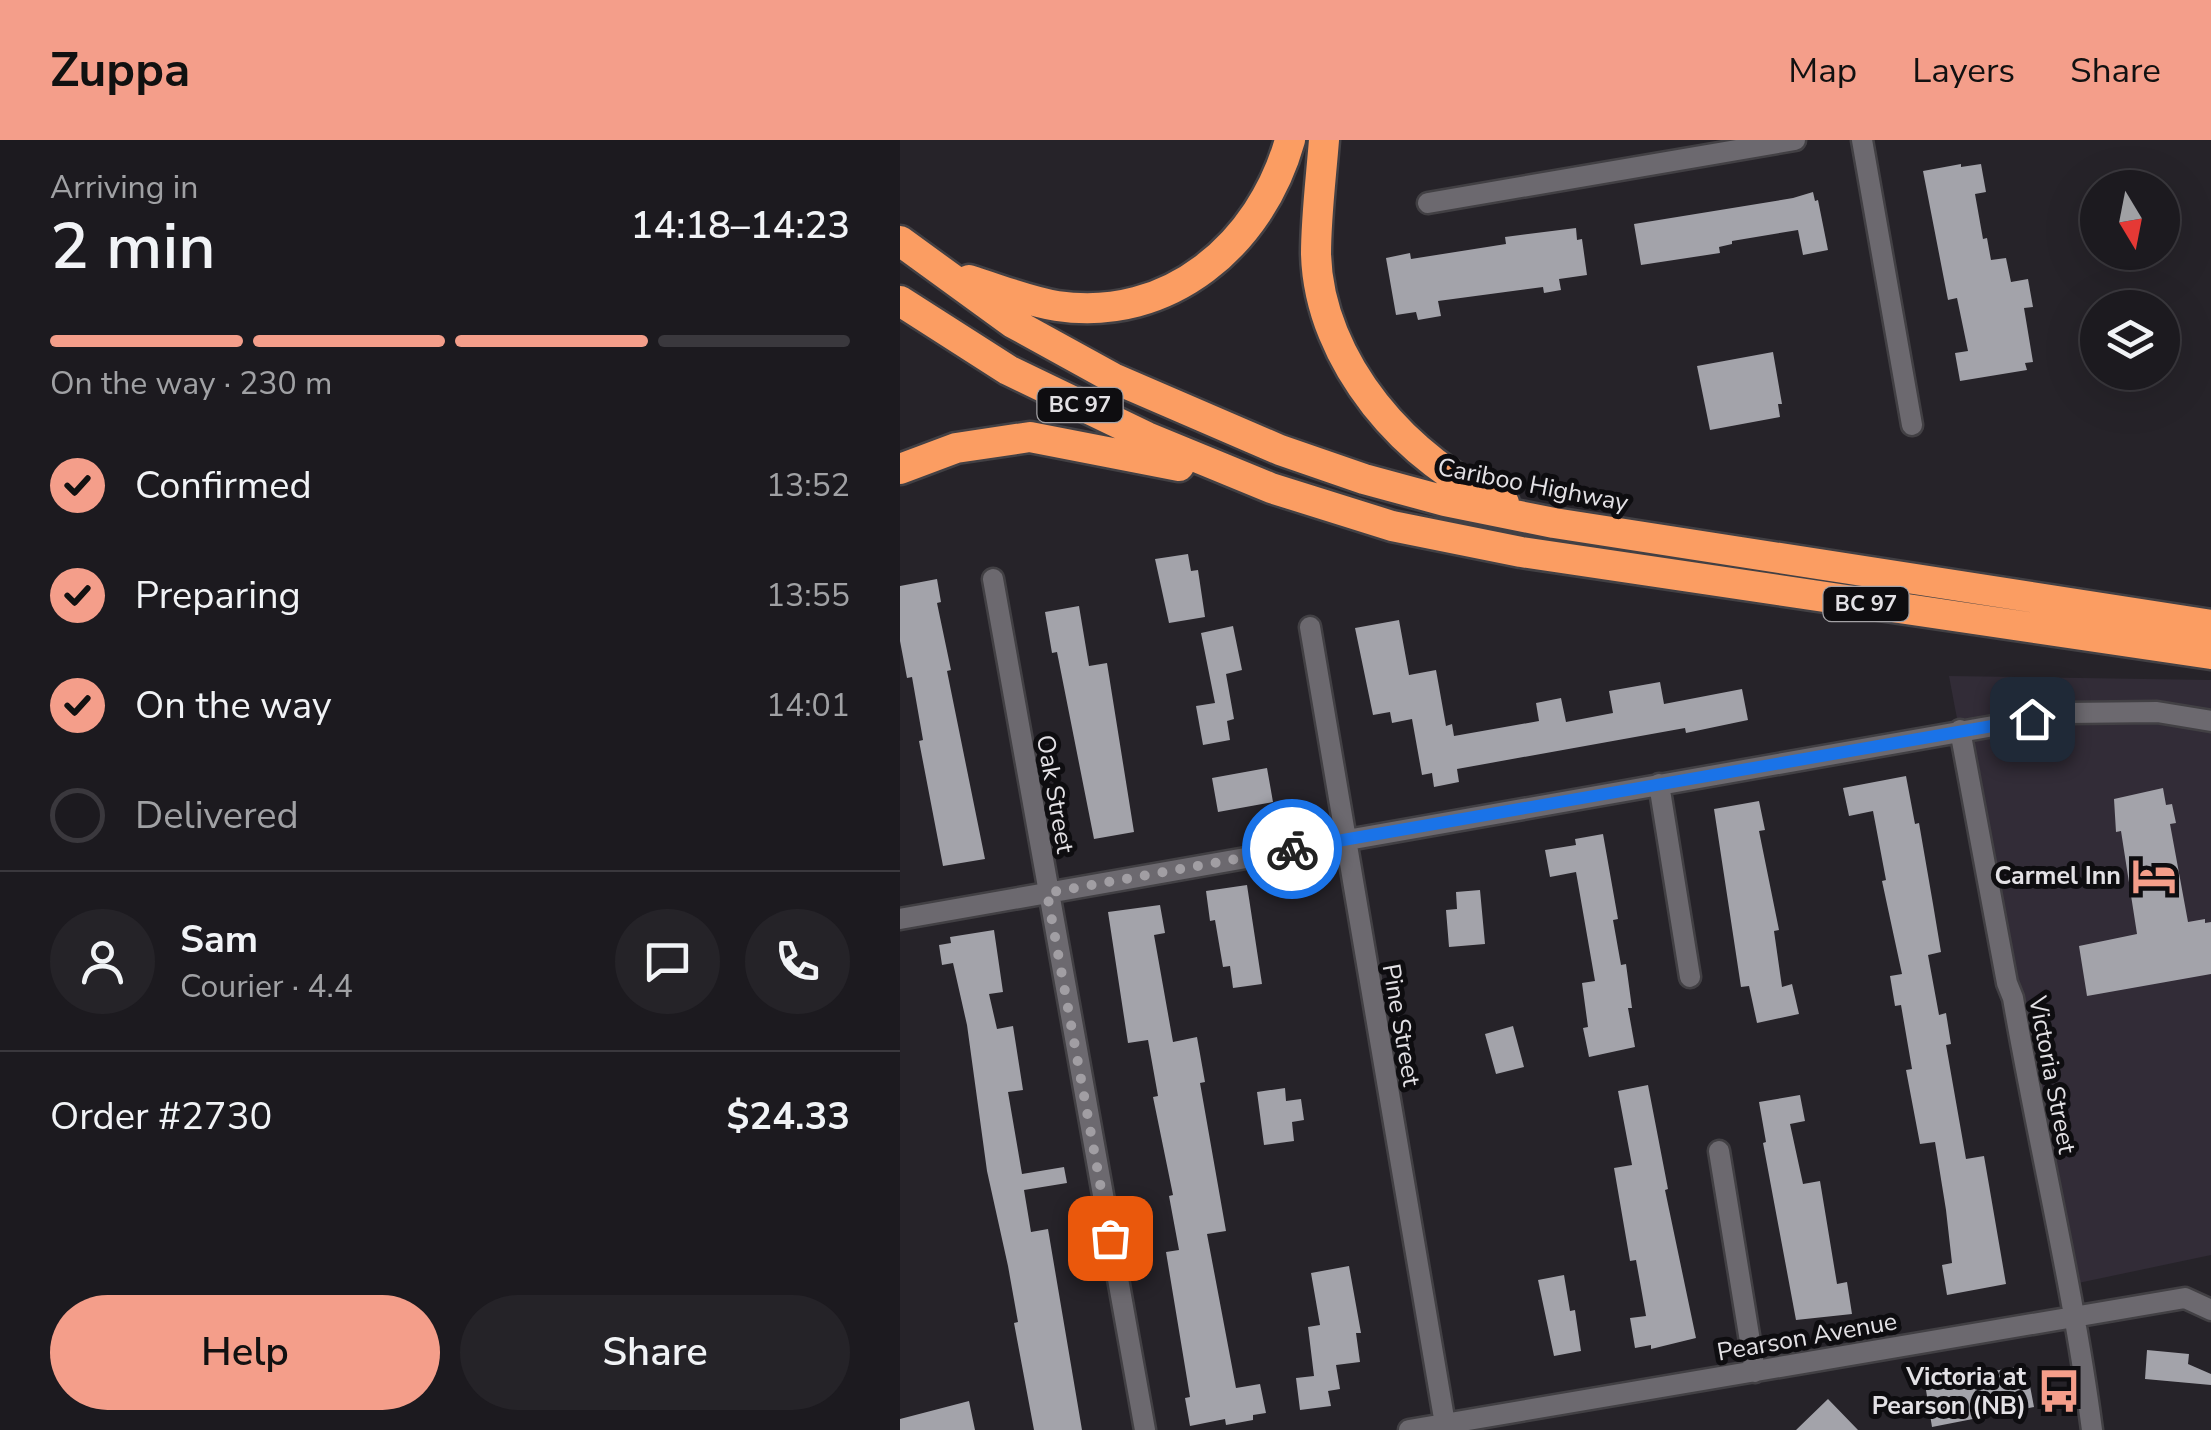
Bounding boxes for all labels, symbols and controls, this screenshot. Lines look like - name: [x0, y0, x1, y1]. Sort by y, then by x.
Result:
- text: Zuppa: [50, 37, 190, 103]
- text: Map: [1788, 47, 1857, 94]
- text: Layers: [1912, 47, 2015, 94]
- text: Share: [2070, 47, 2161, 94]
- text: Arriving in: [50, 166, 198, 209]
- north arrow: [2080, 170, 2180, 270]
- map controls: [2080, 170, 2180, 390]
- text: 14:18–14:23: [631, 200, 850, 251]
- text: 2 min: [50, 202, 216, 291]
- button: layers: [2080, 290, 2180, 390]
- text: On the way · 230 m: [50, 362, 332, 405]
- road number: BC 97: [1038, 388, 1122, 422]
- street label: Cariboo Highway: [1435, 450, 1631, 520]
- icon: check: [50, 458, 105, 513]
- text: Confirmed: [135, 460, 312, 511]
- text: 13:52: [766, 464, 850, 507]
- icon: check: [50, 568, 105, 623]
- text: Preparing: [135, 570, 301, 621]
- text: 13:55: [766, 574, 850, 617]
- road number: BC 97: [1824, 587, 1908, 621]
- pin: [1990, 677, 2075, 762]
- icon: check: [50, 678, 105, 733]
- text: On the way: [135, 680, 331, 731]
- text: 14:01: [766, 684, 850, 727]
- icon: home: [2005, 692, 2060, 747]
- street label: Oak Street: [1028, 732, 1082, 856]
- text: Delivered: [135, 790, 299, 841]
- courier: [1242, 799, 1342, 899]
- icon: bike: [1265, 822, 1320, 877]
- hotel icon: Carmel Inn: [2130, 852, 2178, 900]
- place label: Carmel Inn: [1995, 859, 2121, 893]
- button: person: [50, 909, 155, 1014]
- button: chat: [615, 909, 720, 1014]
- button: phone: [745, 909, 850, 1014]
- text: Sam: [180, 914, 258, 965]
- street label: Pine Street: [1374, 961, 1429, 1089]
- text: Courier · 4.4: [180, 965, 353, 1008]
- street label: Victoria Street: [2020, 992, 2084, 1157]
- text: Order #2730: [50, 1091, 272, 1142]
- text: $24.33: [727, 1091, 850, 1142]
- pin: [1068, 1196, 1153, 1281]
- icon: bag: [1083, 1211, 1138, 1266]
- button: Help: [50, 1295, 440, 1410]
- button: Share: [460, 1295, 850, 1410]
- street label: Pearson Avenue: [1714, 1304, 1900, 1370]
- place label: Victoria at Pearson (NB): [1872, 1360, 2026, 1423]
- bus stop icon: Victoria at Pearson (NB): [2035, 1367, 2083, 1415]

